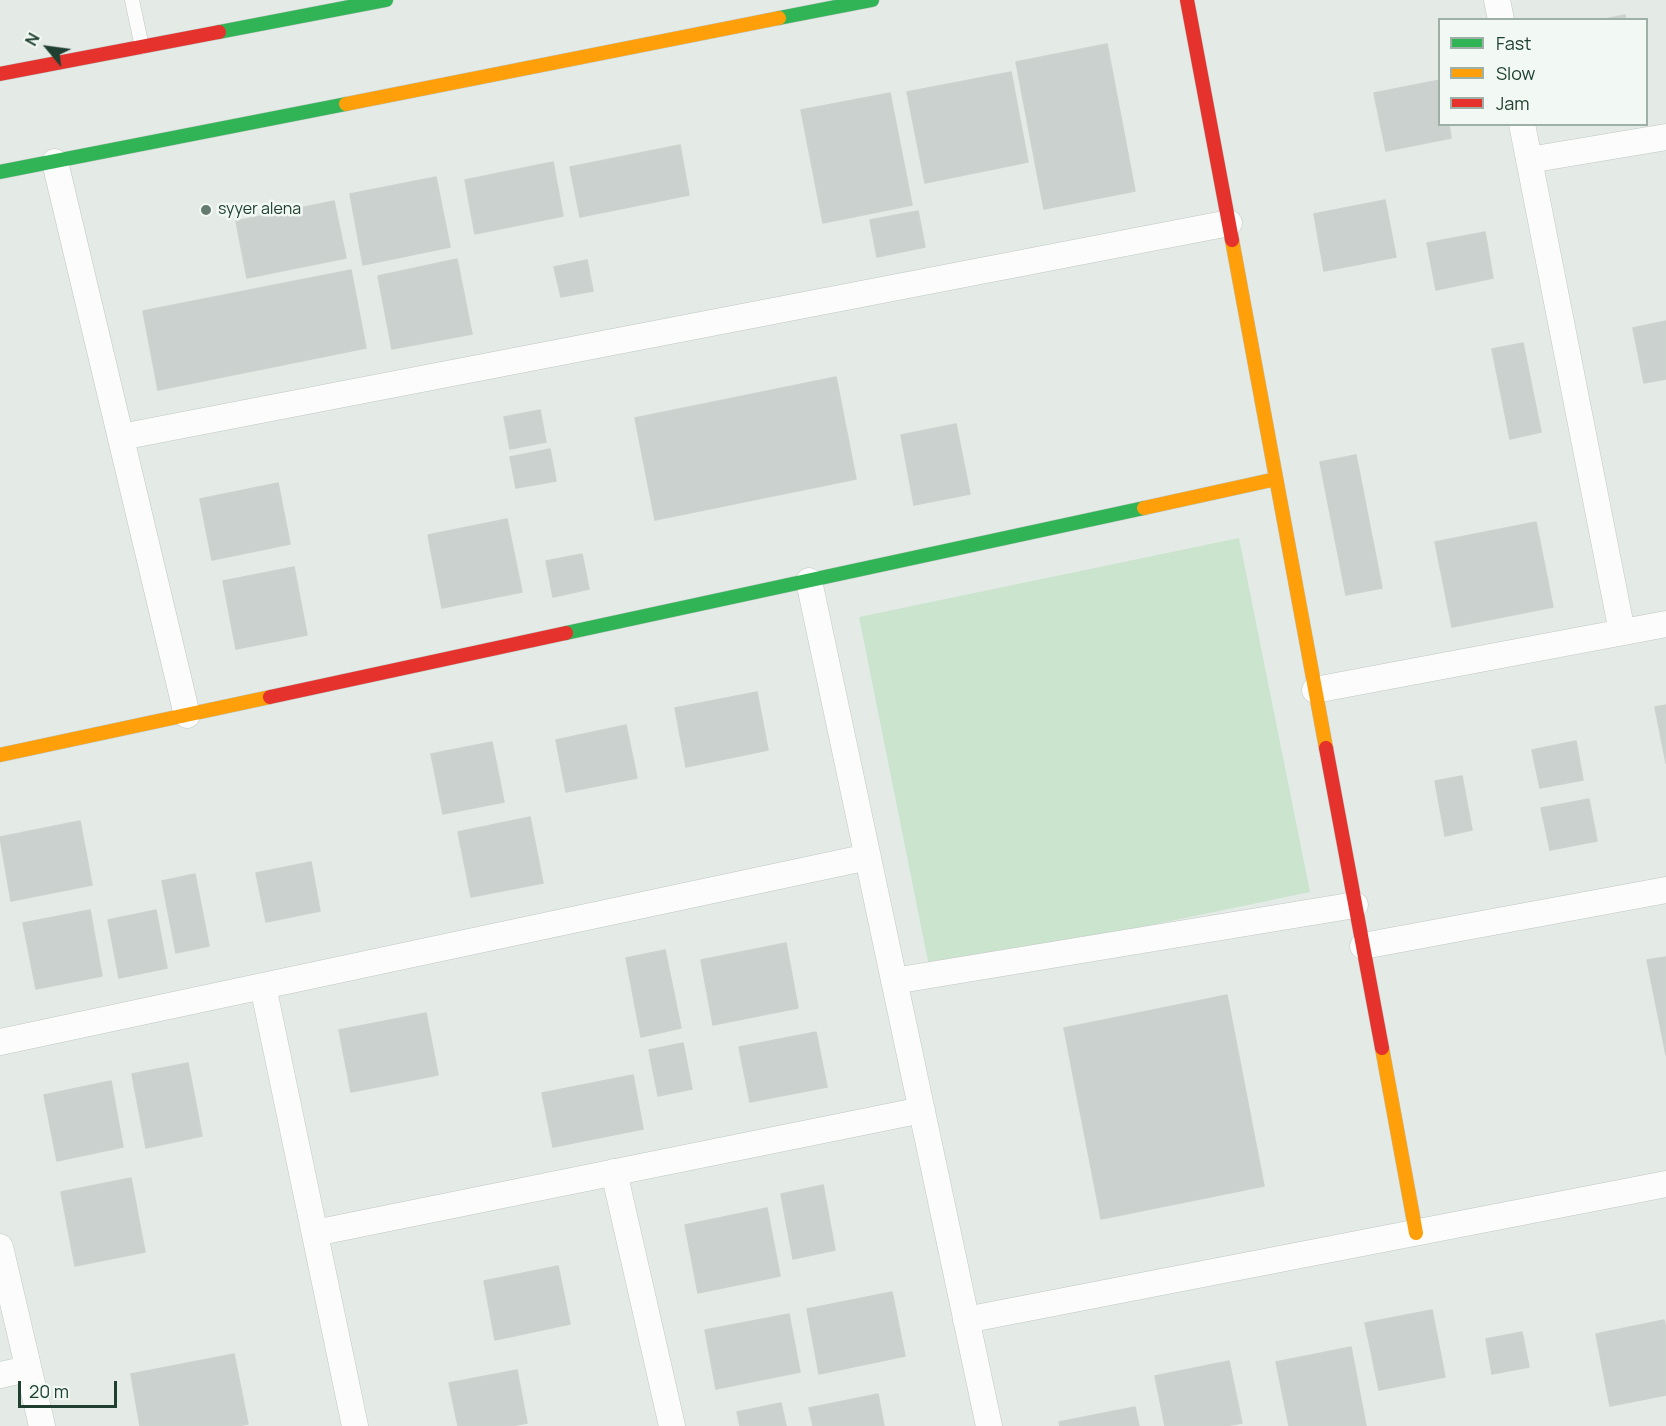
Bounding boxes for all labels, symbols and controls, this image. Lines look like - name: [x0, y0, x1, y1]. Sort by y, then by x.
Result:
- north arrow: [18, 18, 78, 78]
- legend: [1438, 18, 1648, 126]
- text: N: [20, 29, 45, 50]
- text: Fast: [1496, 31, 1531, 55]
- text: Slow: [1496, 61, 1535, 85]
- text: Jam: [1496, 91, 1530, 115]
- place label: syyer alena: [218, 200, 301, 220]
- marker: syyer alena: [199, 203, 213, 217]
- scale bar: [21, 1369, 120, 1407]
- text: 20 m: [29, 1379, 69, 1403]

